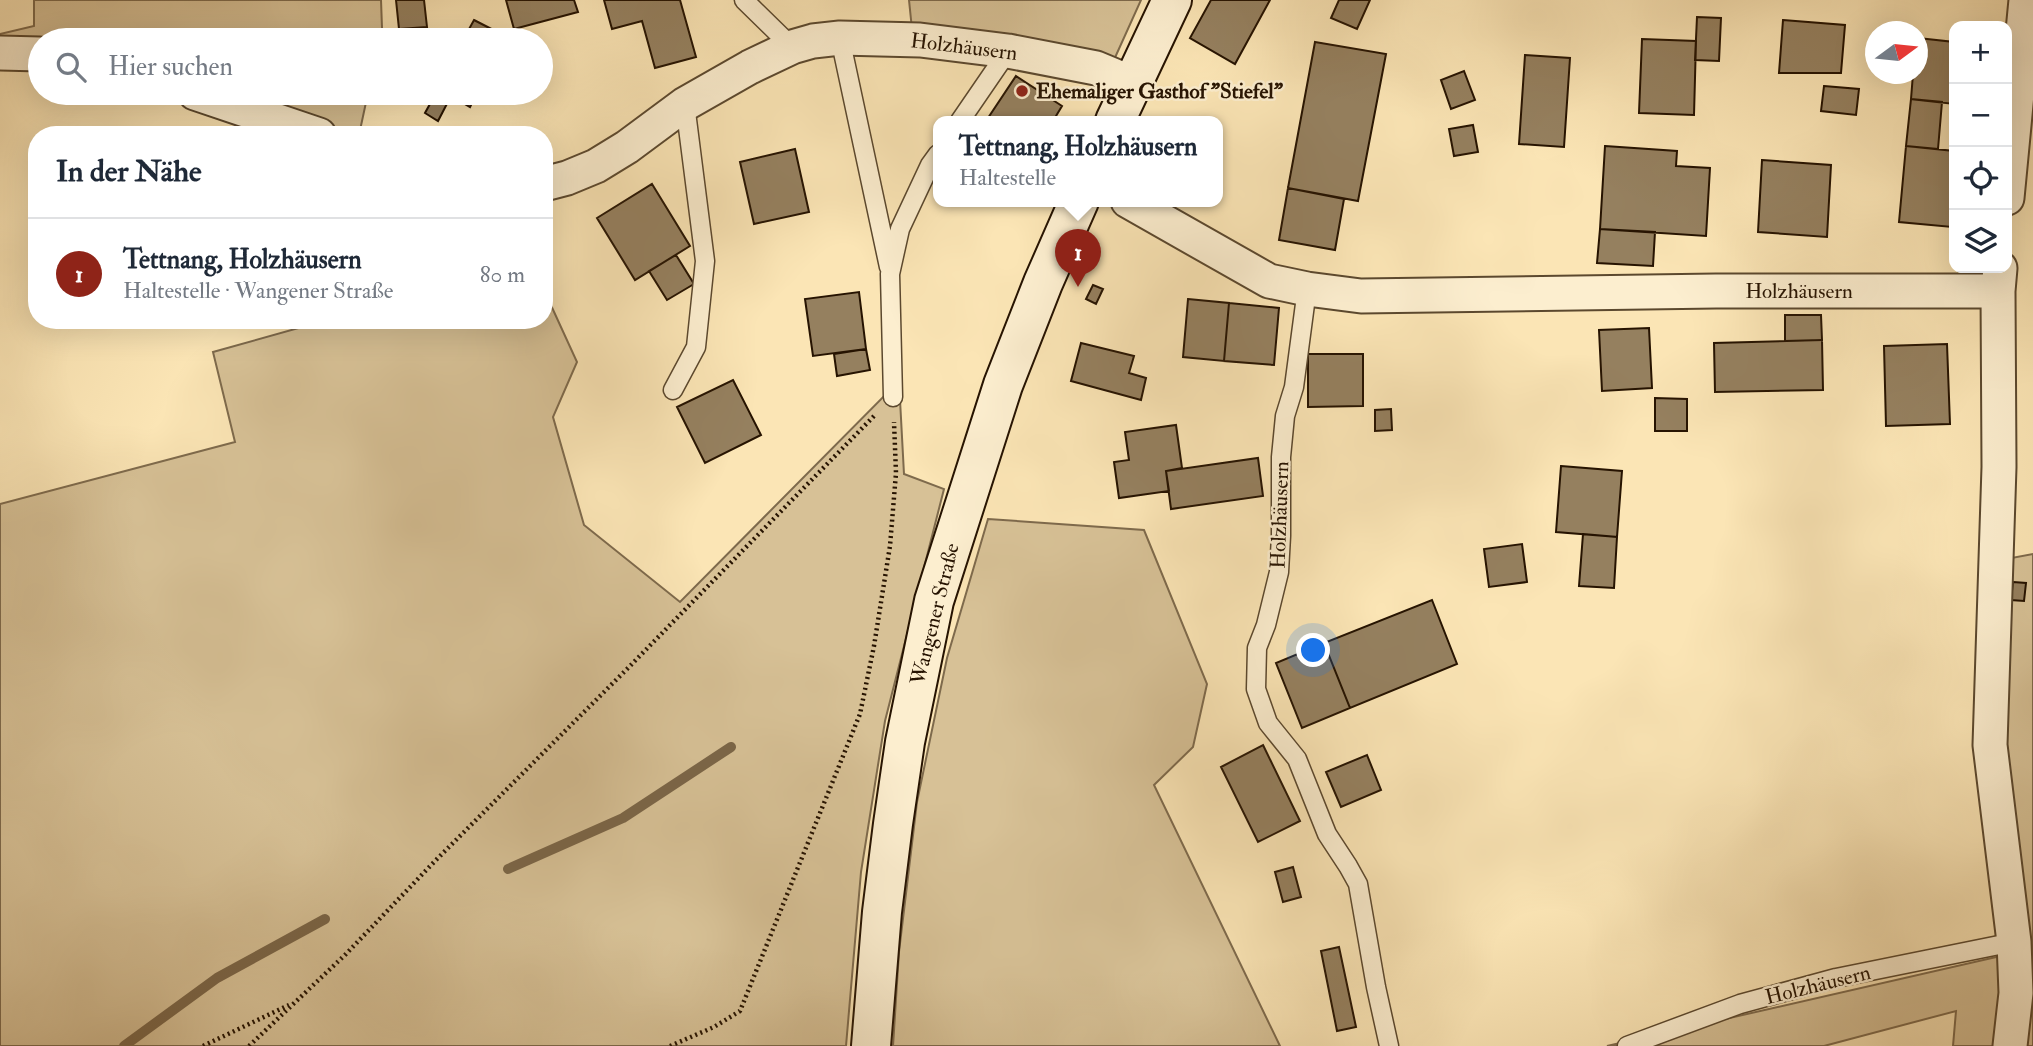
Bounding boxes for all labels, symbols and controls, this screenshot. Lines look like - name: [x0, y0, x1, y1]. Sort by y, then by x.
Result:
- north arrow: [1865, 21, 1928, 84]
- map controls: [1949, 21, 2012, 273]
- button: +: [1949, 21, 2012, 84]
- street label: Holzhäusern: [909, 27, 1019, 67]
- search box: [28, 28, 553, 105]
- icon: search: [52, 48, 90, 86]
- text: Hier suchen: [108, 51, 233, 83]
- place label: Ehemaliger Gasthof "Stiefel": [1036, 78, 1284, 105]
- marker: Ehemaliger Gasthof "Stiefel": [1014, 83, 1030, 99]
- button: −: [1949, 84, 2012, 147]
- popup: [933, 116, 1223, 207]
- text: Tettnang, Holzhäusern: [959, 131, 1197, 163]
- button: locate: [1949, 147, 2012, 210]
- text: In der Nähe: [56, 153, 201, 190]
- text: Haltestelle: [959, 163, 1056, 192]
- button: layers: [1949, 210, 2012, 273]
- pin: 1: [1055, 229, 1101, 287]
- text: Tettnang, Holzhäusern: [123, 244, 362, 276]
- text: 1: [75, 260, 83, 289]
- text: 80 m: [480, 260, 525, 289]
- text: Haltestelle · Wangener Straße: [123, 276, 393, 305]
- street label: Holzhäusern: [1745, 278, 1853, 305]
- street label: Holzhäusern: [1265, 461, 1295, 569]
- street label: Wangener Straße: [904, 540, 966, 689]
- your location: [1296, 633, 1330, 667]
- street label: Holzhäusern: [1763, 959, 1874, 1011]

